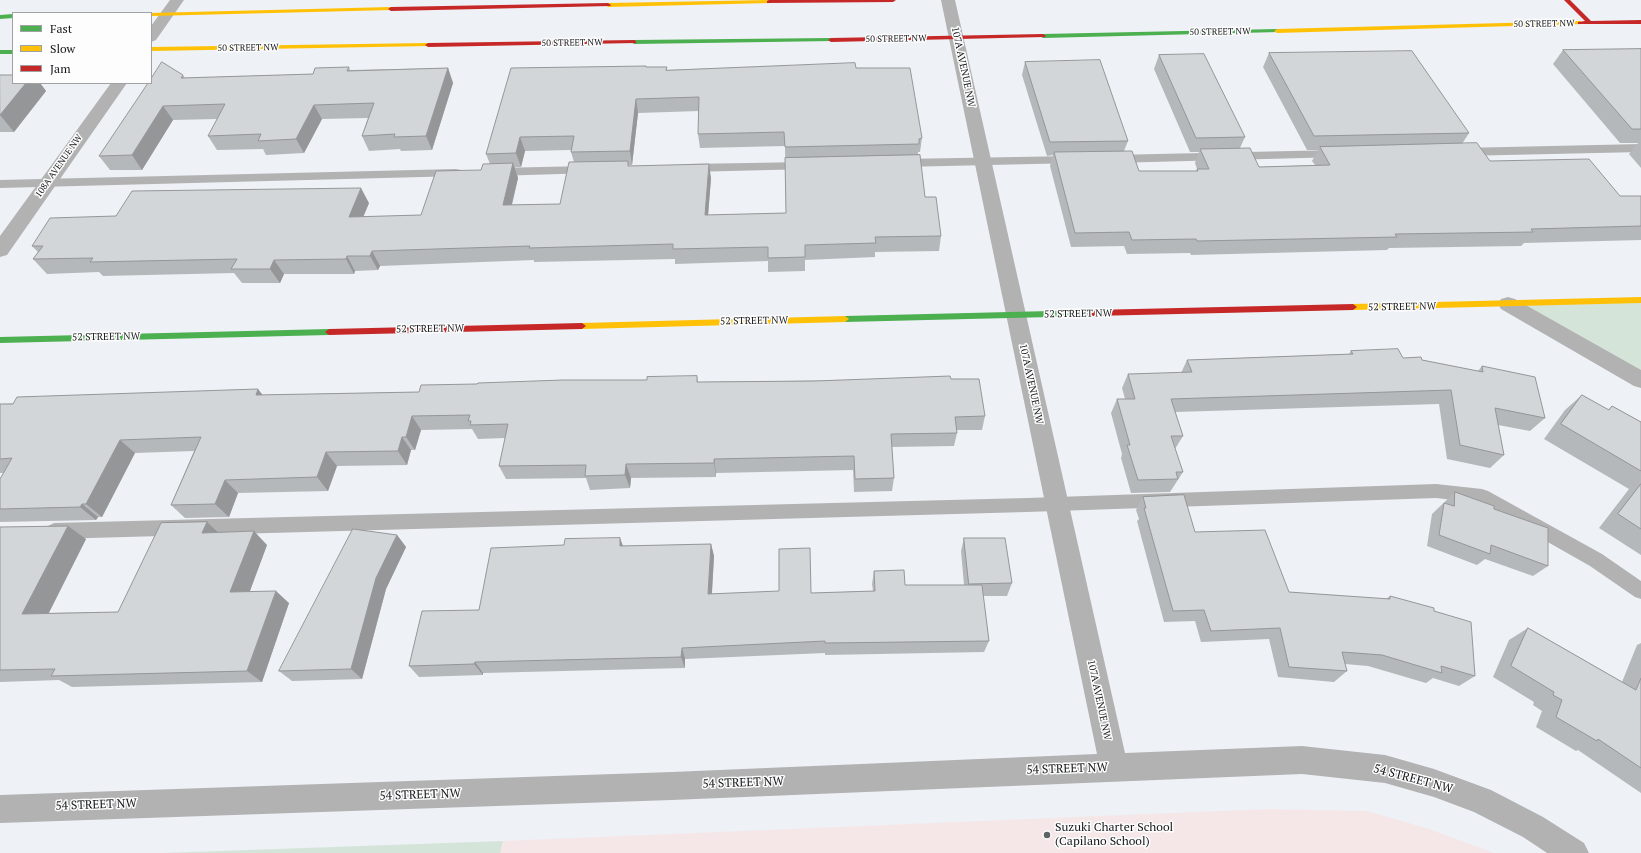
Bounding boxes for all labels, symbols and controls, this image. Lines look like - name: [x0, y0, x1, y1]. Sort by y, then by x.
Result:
- legend: [12, 12, 152, 84]
- street label: 50 STREET NW: [1513, 18, 1575, 30]
- text: Fast: [50, 21, 72, 36]
- street label: 107A AVENUE NW: [949, 26, 977, 108]
- street label: 50 STREET NW: [1189, 26, 1251, 38]
- street label: 50 STREET NW: [865, 33, 927, 45]
- street label: 50 STREET NW: [541, 37, 603, 49]
- text: Slow: [50, 41, 75, 56]
- street label: 50 STREET NW: [217, 42, 279, 54]
- text: Jam: [50, 61, 71, 76]
- street label: 108A AVENUE NW: [33, 132, 85, 200]
- street label: 52 STREET NW: [1368, 300, 1436, 314]
- street label: 52 STREET NW: [1044, 307, 1112, 321]
- street label: 52 STREET NW: [720, 314, 788, 328]
- street label: 52 STREET NW: [396, 322, 464, 336]
- street label: 52 STREET NW: [72, 330, 140, 344]
- street label: 107A AVENUE NW: [1017, 343, 1045, 425]
- street label: 107A AVENUE NW: [1085, 659, 1113, 741]
- street label: 54 STREET NW: [1026, 760, 1108, 778]
- street label: 54 STREET NW: [1372, 761, 1454, 797]
- street label: 54 STREET NW: [702, 774, 784, 792]
- street label: 54 STREET NW: [379, 786, 461, 804]
- street label: 54 STREET NW: [55, 796, 137, 814]
- place label: Suzuki Charter School (Capilano School): [1055, 821, 1173, 849]
- marker: Suzuki Charter School (Capilano School): [1042, 830, 1052, 840]

